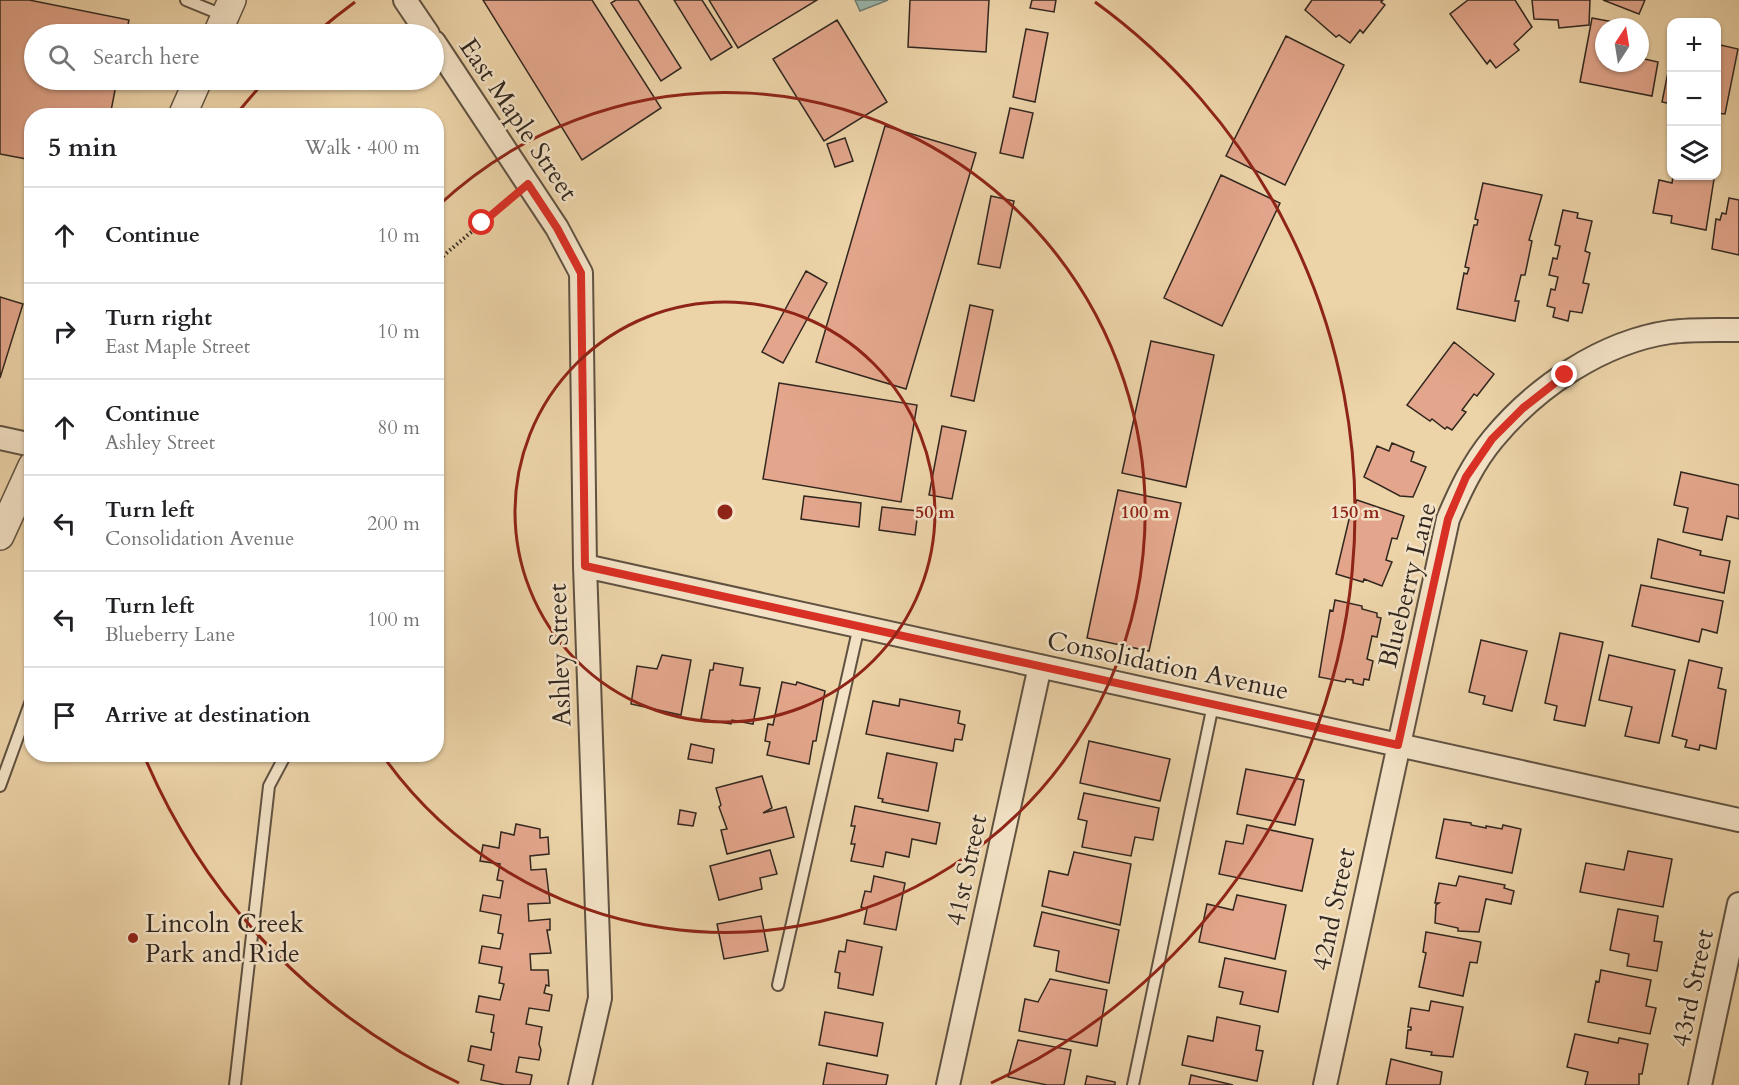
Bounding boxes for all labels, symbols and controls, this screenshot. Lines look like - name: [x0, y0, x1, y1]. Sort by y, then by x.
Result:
- north arrow: [1595, 18, 1649, 72]
- map controls: [1667, 18, 1721, 180]
- button: +: [1667, 18, 1721, 72]
- search box: [24, 24, 444, 90]
- street label: East Maple Street: [451, 31, 586, 207]
- icon: search: [45, 41, 78, 74]
- text: Search here: [93, 42, 200, 72]
- button: −: [1667, 72, 1721, 126]
- button: layers: [1667, 126, 1721, 180]
- text: 5 min: [48, 130, 117, 165]
- text: Walk · 400 m: [305, 134, 420, 161]
- route start: [468, 209, 494, 235]
- icon: ahead: [48, 219, 81, 252]
- text: Continue: [105, 220, 200, 250]
- text: 10 m: [377, 222, 420, 249]
- text: Turn right: [105, 303, 212, 333]
- icon: right: [48, 315, 81, 348]
- text: 10 m: [377, 318, 420, 345]
- text: East Maple Street: [105, 333, 250, 360]
- route end: [1551, 361, 1577, 387]
- text: Continue: [105, 399, 200, 429]
- icon: ahead: [48, 411, 81, 444]
- text: 80 m: [377, 414, 420, 441]
- text: Ashley Street: [105, 429, 215, 456]
- text: Turn left: [105, 495, 194, 525]
- street label: Blueberry Lane: [1370, 499, 1445, 672]
- text: 50 m: [915, 500, 955, 525]
- text: 100 m: [1120, 500, 1170, 525]
- text: 150 m: [1330, 500, 1380, 525]
- centre of rings: [715, 502, 735, 522]
- icon: left: [48, 507, 81, 540]
- text: 200 m: [367, 510, 420, 537]
- text: Consolidation Avenue: [105, 525, 294, 552]
- street label: Ashley Street: [540, 583, 579, 727]
- text: Turn left: [105, 591, 194, 621]
- icon: left: [48, 603, 81, 636]
- text: 100 m: [367, 606, 420, 633]
- text: Blueberry Lane: [105, 621, 235, 648]
- street label: Consolidation Avenue: [1044, 623, 1292, 708]
- icon: arrive: [48, 699, 81, 732]
- text: Arrive at destination: [105, 700, 310, 730]
- street label: 41st Street: [938, 811, 995, 929]
- street label: 42nd Street: [1303, 844, 1364, 974]
- place label: Lincoln Creek Park and Ride: [145, 906, 304, 971]
- street label: 43rd Street: [1663, 926, 1722, 1050]
- marker: Lincoln Creek Park and Ride: [126, 931, 140, 945]

